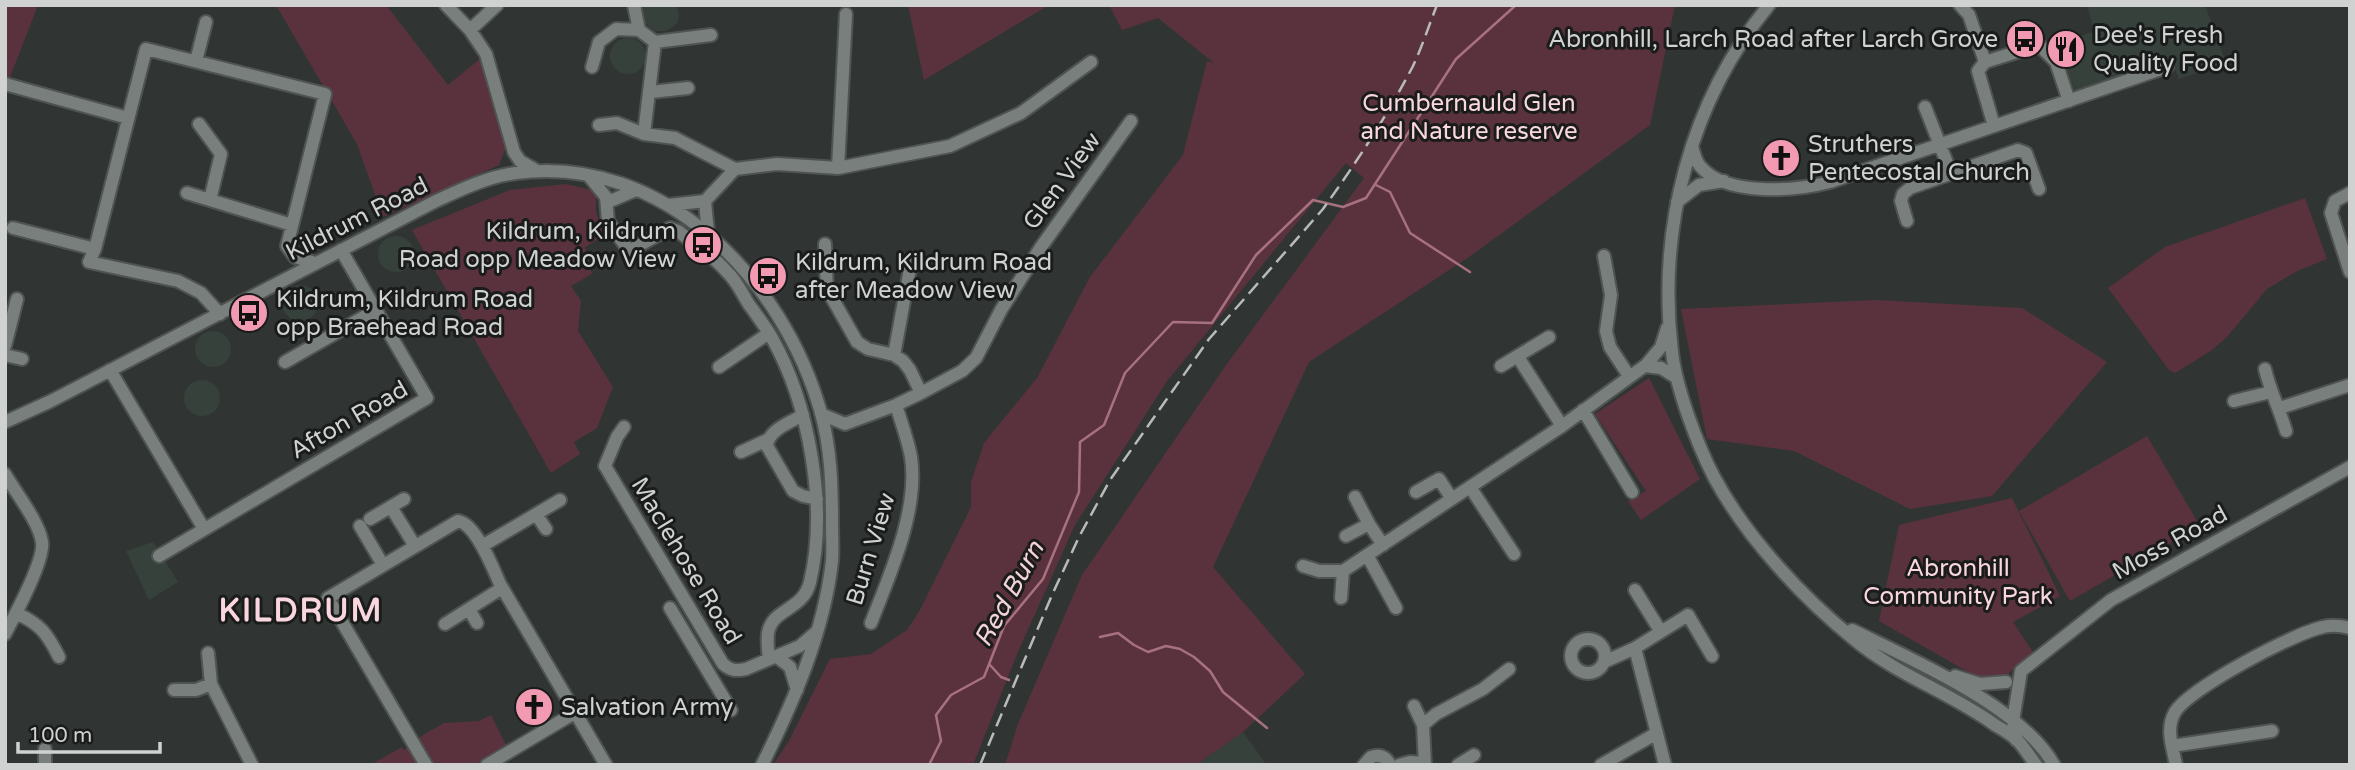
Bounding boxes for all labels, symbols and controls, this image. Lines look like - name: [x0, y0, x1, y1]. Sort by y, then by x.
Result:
- bus stop icon: Abronhill, Larch Road after Larch Grove: [2004, 18, 2046, 60]
- place label: Dee's Fresh Quality Food: [2093, 21, 2239, 78]
- place label: Abronhill, Larch Road after Larch Grove: [1548, 25, 1998, 54]
- restaurant icon: Dee's Fresh Quality Food: [2045, 28, 2087, 70]
- park label: Cumbernauld Glen and Nature reserve: [1360, 89, 1578, 146]
- street label: Glen View: [1017, 127, 1107, 235]
- place label: Struthers Pentecostal Church: [1808, 130, 2030, 187]
- church icon: Struthers Pentecostal Church: [1760, 137, 1802, 179]
- street label: Kildrum Road: [281, 171, 433, 267]
- place label: Kildrum, Kildrum Road opp Meadow View: [399, 217, 676, 274]
- bus stop icon: Kildrum, Kildrum Road opp Meadow View: [682, 224, 724, 266]
- place label: Kildrum, Kildrum Road after Meadow View: [795, 248, 1052, 305]
- bus stop icon: Kildrum, Kildrum Road after Meadow View: [747, 255, 789, 297]
- place label: Kildrum, Kildrum Road opp Braehead Road: [276, 285, 533, 342]
- bus stop icon: Kildrum, Kildrum Road opp Braehead Road: [228, 292, 270, 334]
- street label: Afton Road: [285, 375, 413, 465]
- street label: Maclehose Road: [625, 472, 747, 650]
- street label: Burn View: [840, 489, 902, 609]
- street label: Moss Road: [2107, 500, 2233, 586]
- water label: Red Burn: [967, 535, 1051, 652]
- park label: Abronhill Community Park: [1863, 554, 2053, 611]
- district label: KILDRUM: [219, 592, 383, 630]
- church icon: Salvation Army: [513, 686, 555, 728]
- place label: Salvation Army: [561, 693, 733, 722]
- scale bar: [18, 710, 159, 754]
- text: 100 m: [28, 723, 92, 748]

